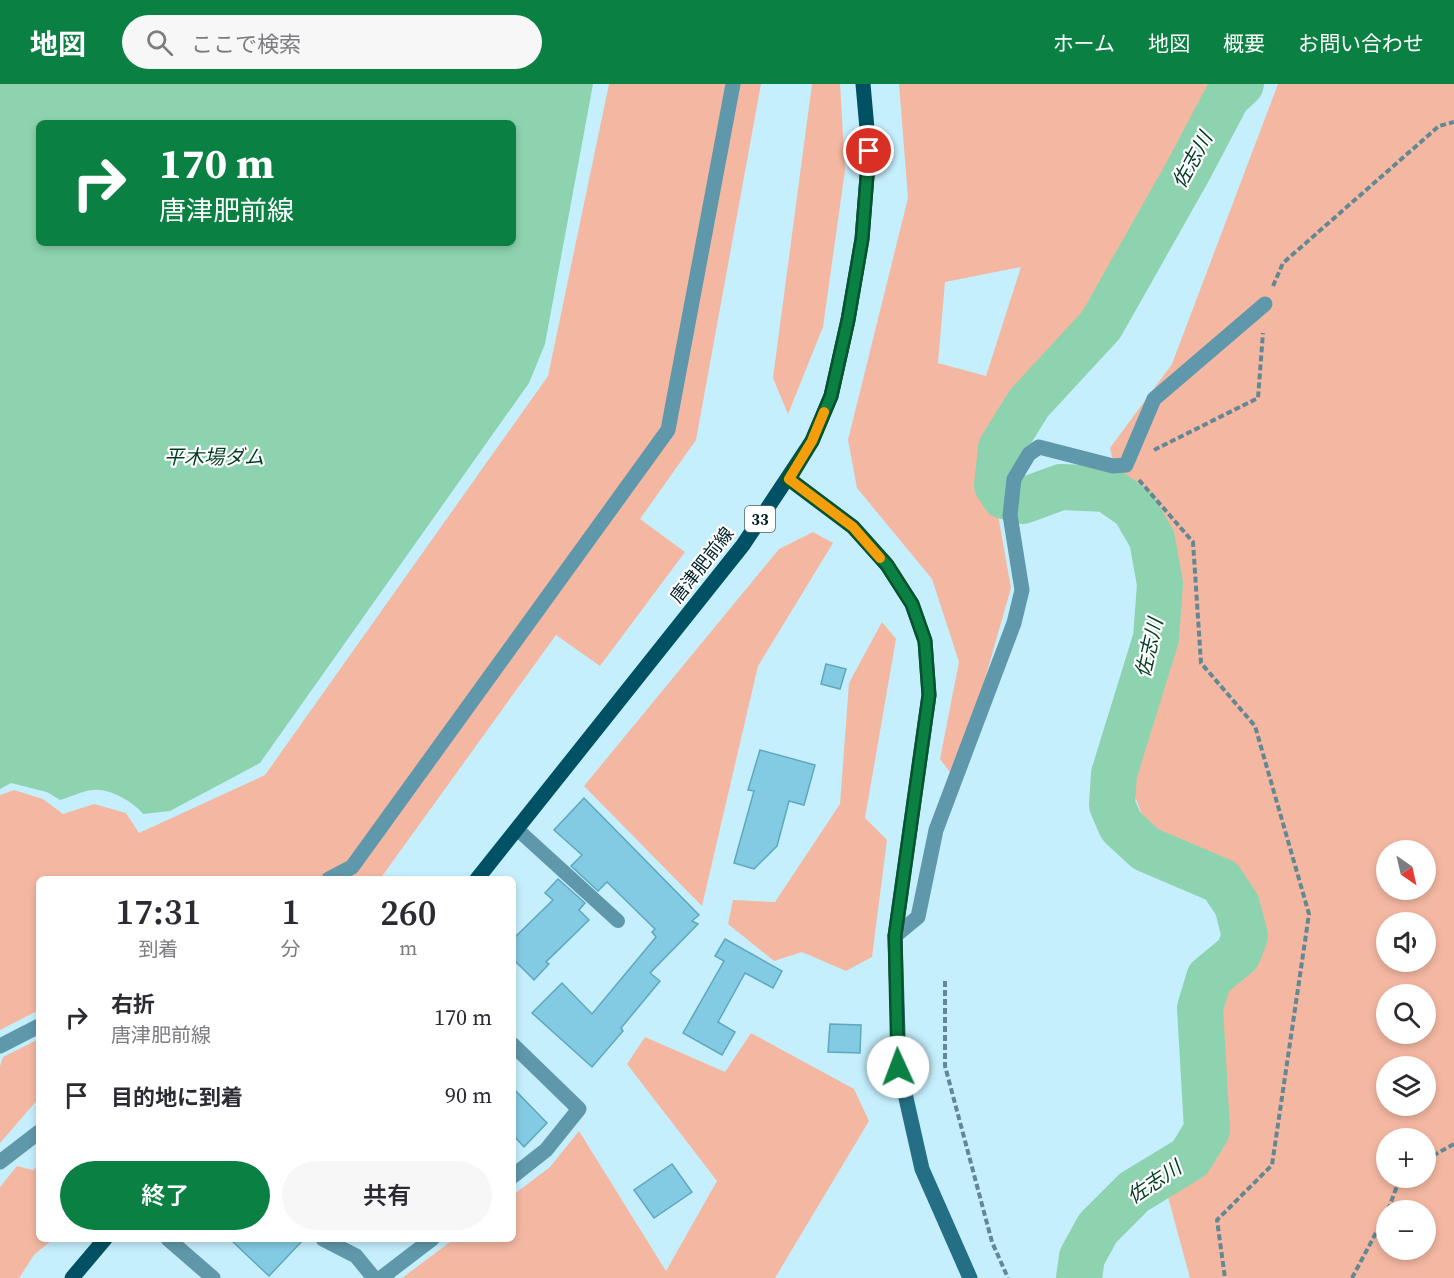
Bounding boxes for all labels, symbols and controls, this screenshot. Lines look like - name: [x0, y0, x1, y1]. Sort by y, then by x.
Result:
- search box: [122, 15, 542, 69]
- text: 地図: [30, 25, 86, 63]
- icon: search: [143, 26, 176, 59]
- text: ここで検索: [191, 29, 301, 59]
- text: ホーム: [1053, 29, 1115, 58]
- text: 地図: [1148, 29, 1190, 58]
- text: 概要: [1223, 29, 1265, 58]
- text: お問い合わせ: [1298, 29, 1424, 58]
- pin: [843, 125, 894, 176]
- water label: 佐志川: [1165, 125, 1220, 193]
- text: 170 m: [159, 134, 274, 192]
- icon: arrive: [852, 134, 885, 167]
- icon: right: [60, 144, 138, 222]
- text: 唐津肥前線: [159, 192, 294, 229]
- water label: 平木場ダム: [164, 443, 264, 471]
- road number: 33: [745, 506, 775, 532]
- street label: 唐津肥前線: [664, 522, 739, 608]
- water label: 佐志川: [1129, 614, 1170, 680]
- north arrow: [1376, 840, 1436, 900]
- map controls: [1376, 840, 1436, 1260]
- text: 17:31: [116, 887, 201, 936]
- text: 1: [281, 887, 300, 936]
- text: 260: [380, 888, 436, 937]
- button: sound: [1376, 912, 1436, 972]
- text: m: [399, 934, 417, 962]
- text: 到着: [138, 935, 178, 963]
- text: 分: [281, 935, 301, 963]
- button: search: [1376, 984, 1436, 1044]
- text: 右折: [111, 989, 155, 1019]
- icon: right: [60, 1001, 93, 1034]
- text: 170 m: [434, 1002, 492, 1032]
- text: 唐津肥前線: [111, 1021, 211, 1049]
- position arrow: [866, 1035, 930, 1099]
- button: layers: [1376, 1056, 1436, 1116]
- icon: arrive: [60, 1079, 93, 1112]
- text: 90 m: [445, 1080, 492, 1110]
- text: 目的地に到着: [111, 1082, 243, 1112]
- button: +: [1376, 1128, 1436, 1188]
- water label: 佐志川: [1121, 1152, 1188, 1210]
- button: 終了: [60, 1161, 270, 1230]
- button: 共有: [282, 1161, 492, 1230]
- button: −: [1376, 1200, 1436, 1260]

